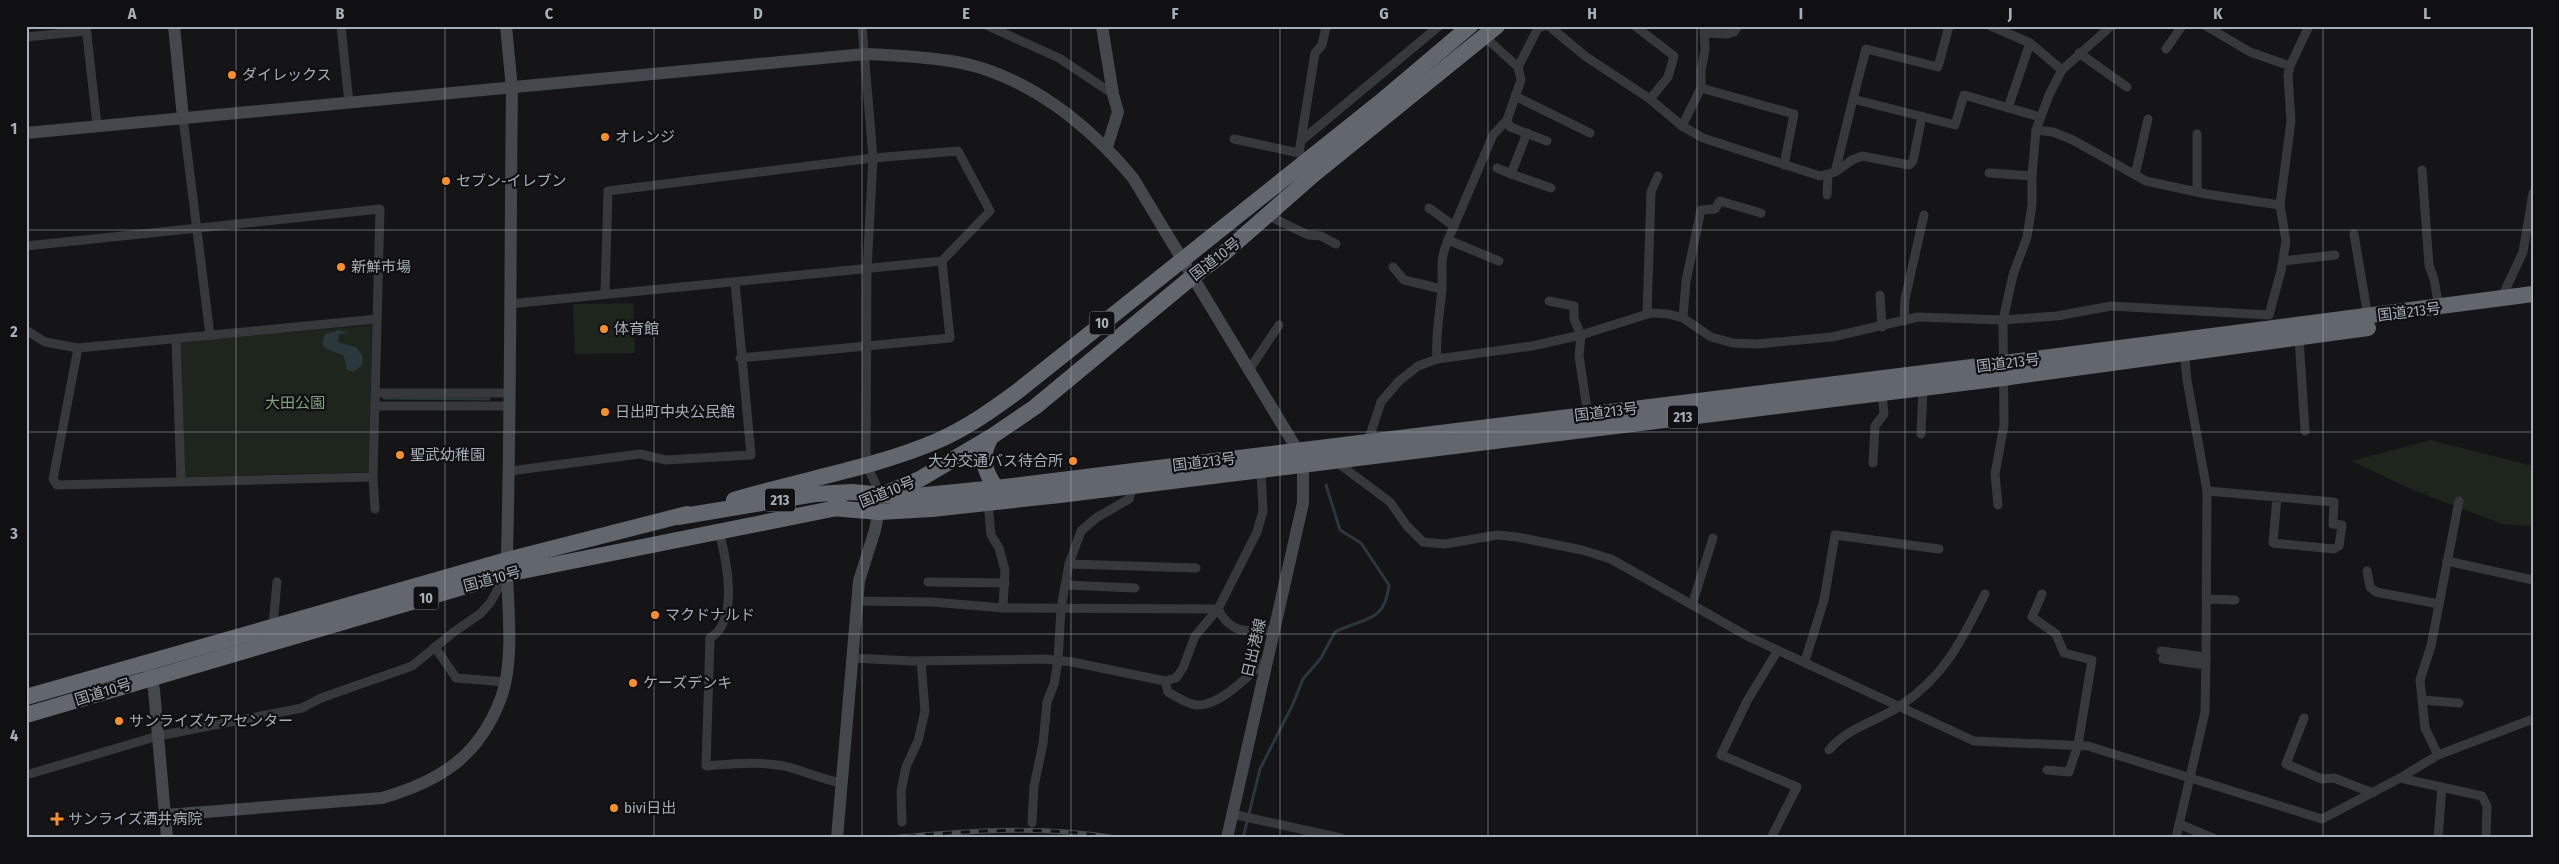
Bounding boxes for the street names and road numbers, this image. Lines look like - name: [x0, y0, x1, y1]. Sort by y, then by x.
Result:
- street label: 国道10号: [1186, 234, 1244, 284]
- street label: 国道213号: [2376, 299, 2442, 325]
- road number: 10: [1090, 312, 1114, 334]
- street label: 国道213号: [1975, 350, 2041, 376]
- street label: 国道213号: [1573, 399, 1639, 425]
- road number: 213: [1668, 406, 1698, 428]
- street label: 国道213号: [1171, 449, 1237, 475]
- street label: 国道10号: [856, 473, 918, 511]
- road number: 213: [765, 488, 795, 512]
- street label: 国道10号: [461, 563, 523, 595]
- road number: 10: [414, 586, 438, 610]
- street label: 日出港線: [1238, 617, 1270, 679]
- street label: 国道10号: [72, 675, 134, 709]

